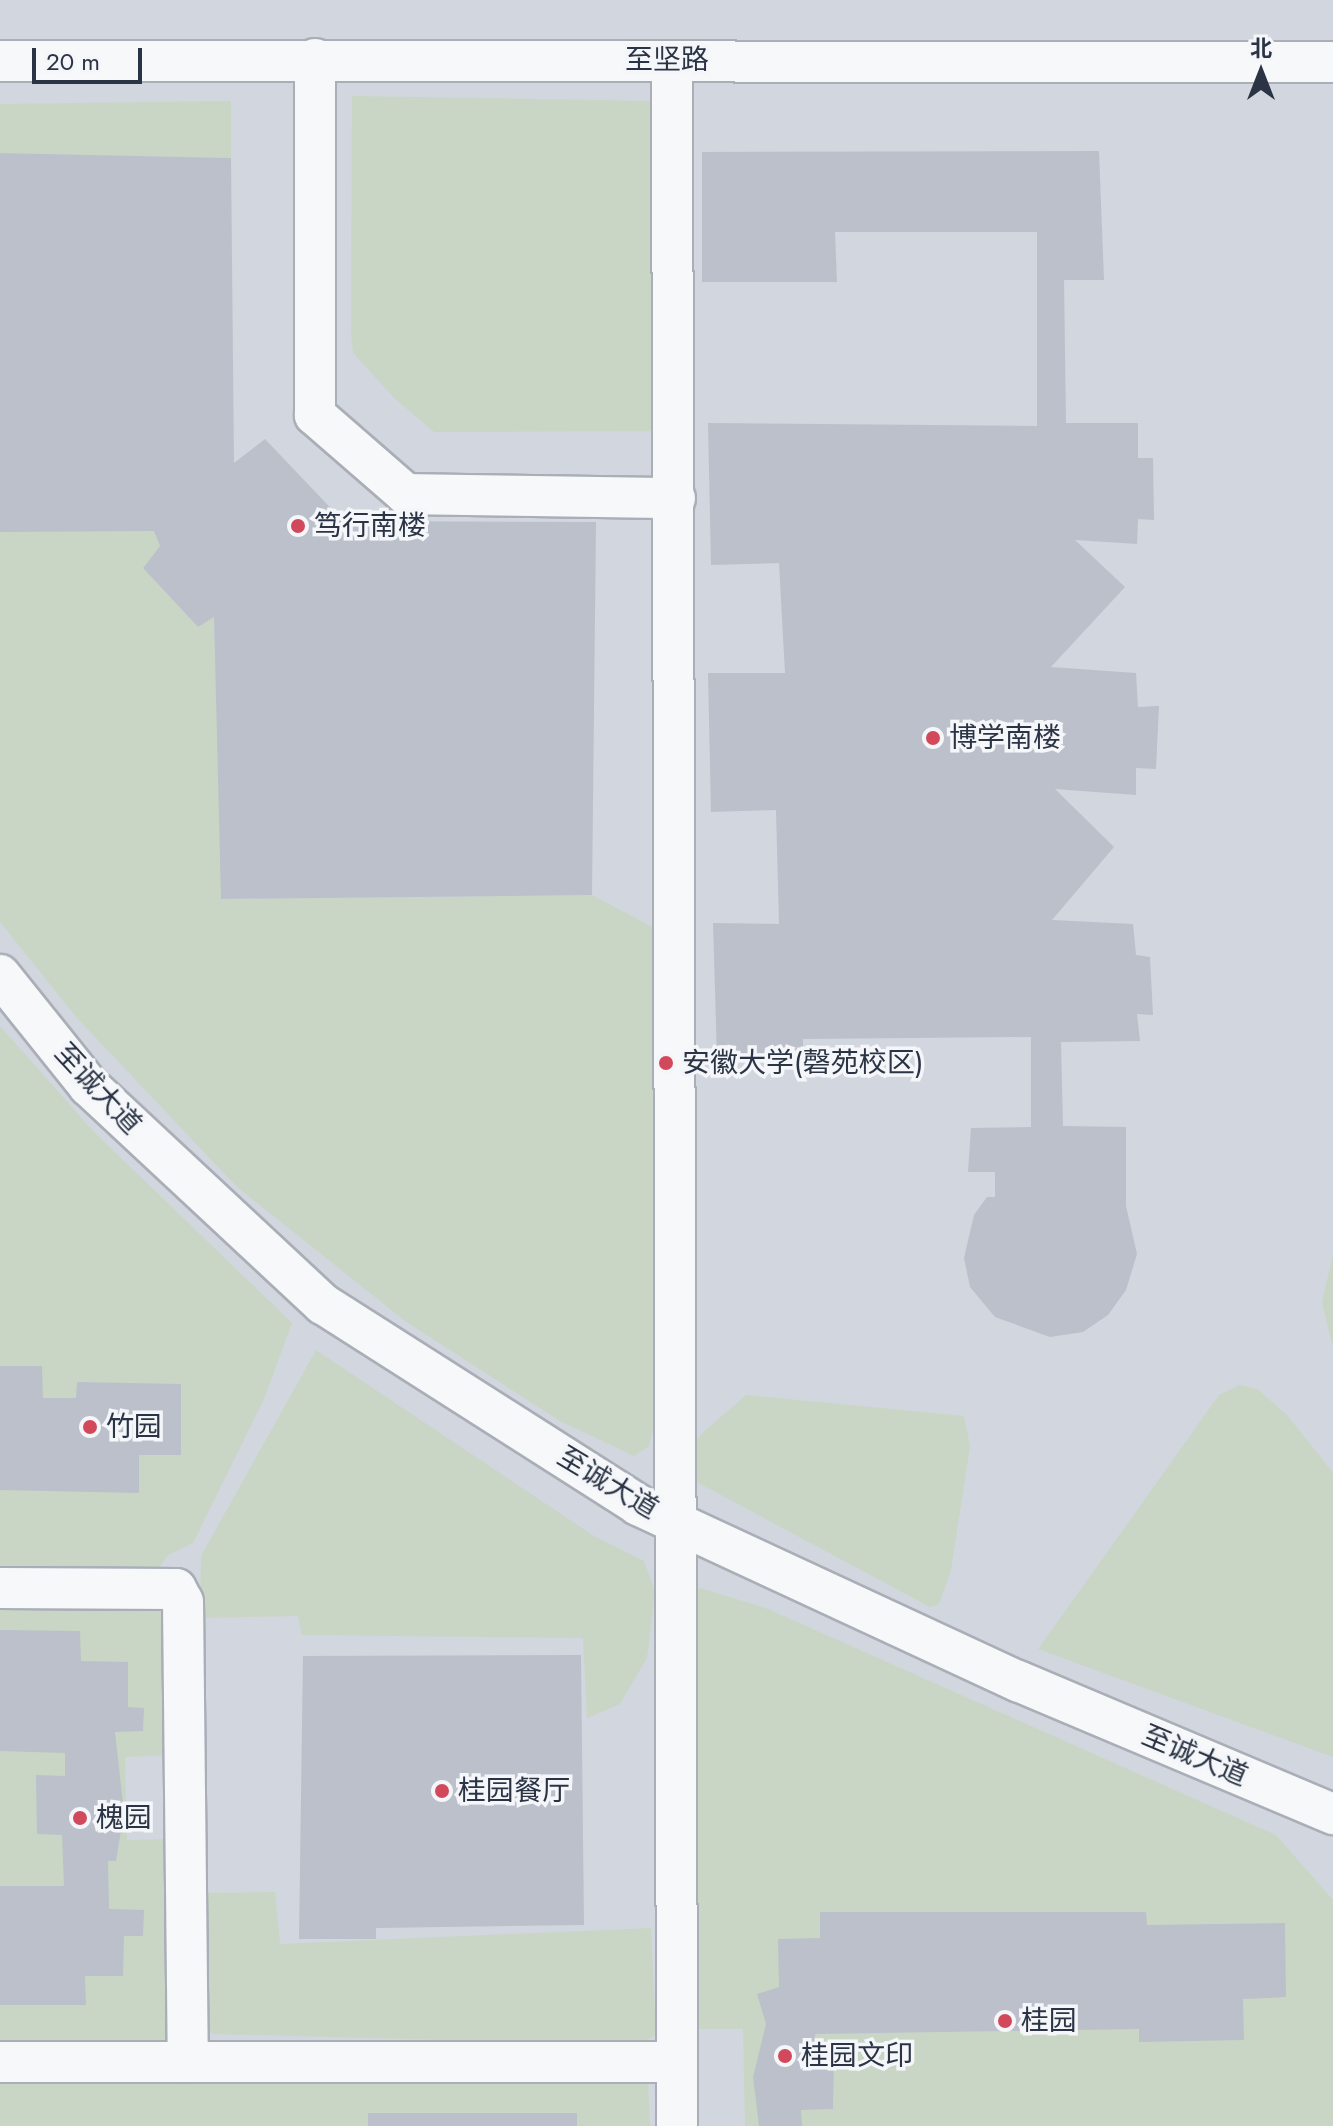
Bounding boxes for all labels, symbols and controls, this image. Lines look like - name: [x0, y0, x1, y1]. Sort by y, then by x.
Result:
- scale bar: [36, 32, 146, 82]
- north arrow: [1221, 32, 1301, 112]
- text: 北: [1250, 32, 1272, 64]
- street label: 至坚路: [625, 43, 709, 77]
- text: 20 m: [46, 44, 100, 79]
- place label: 笃行南楼: [314, 509, 426, 543]
- marker: 笃行南楼: [289, 517, 307, 535]
- place label: 博学南楼: [949, 721, 1061, 755]
- marker: 博学南楼: [924, 729, 942, 747]
- street label: 至诚大道: [48, 1037, 148, 1141]
- place label: 安徽大学(磬苑校区): [682, 1046, 923, 1080]
- marker: 安徽大学(磬苑校区): [657, 1054, 675, 1072]
- place label: 竹园: [106, 1410, 162, 1444]
- marker: 竹园: [81, 1418, 99, 1436]
- street label: 至诚大道: [551, 1440, 665, 1526]
- street label: 至诚大道: [1137, 1719, 1253, 1793]
- place label: 桂园餐厅: [458, 1774, 570, 1808]
- marker: 桂园餐厅: [433, 1782, 451, 1800]
- place label: 槐园: [96, 1801, 152, 1835]
- marker: 槐园: [71, 1809, 89, 1827]
- place label: 桂园: [1021, 2004, 1077, 2038]
- marker: 桂园: [996, 2012, 1014, 2030]
- place label: 桂园文印: [801, 2039, 913, 2073]
- marker: 桂园文印: [776, 2047, 794, 2065]

